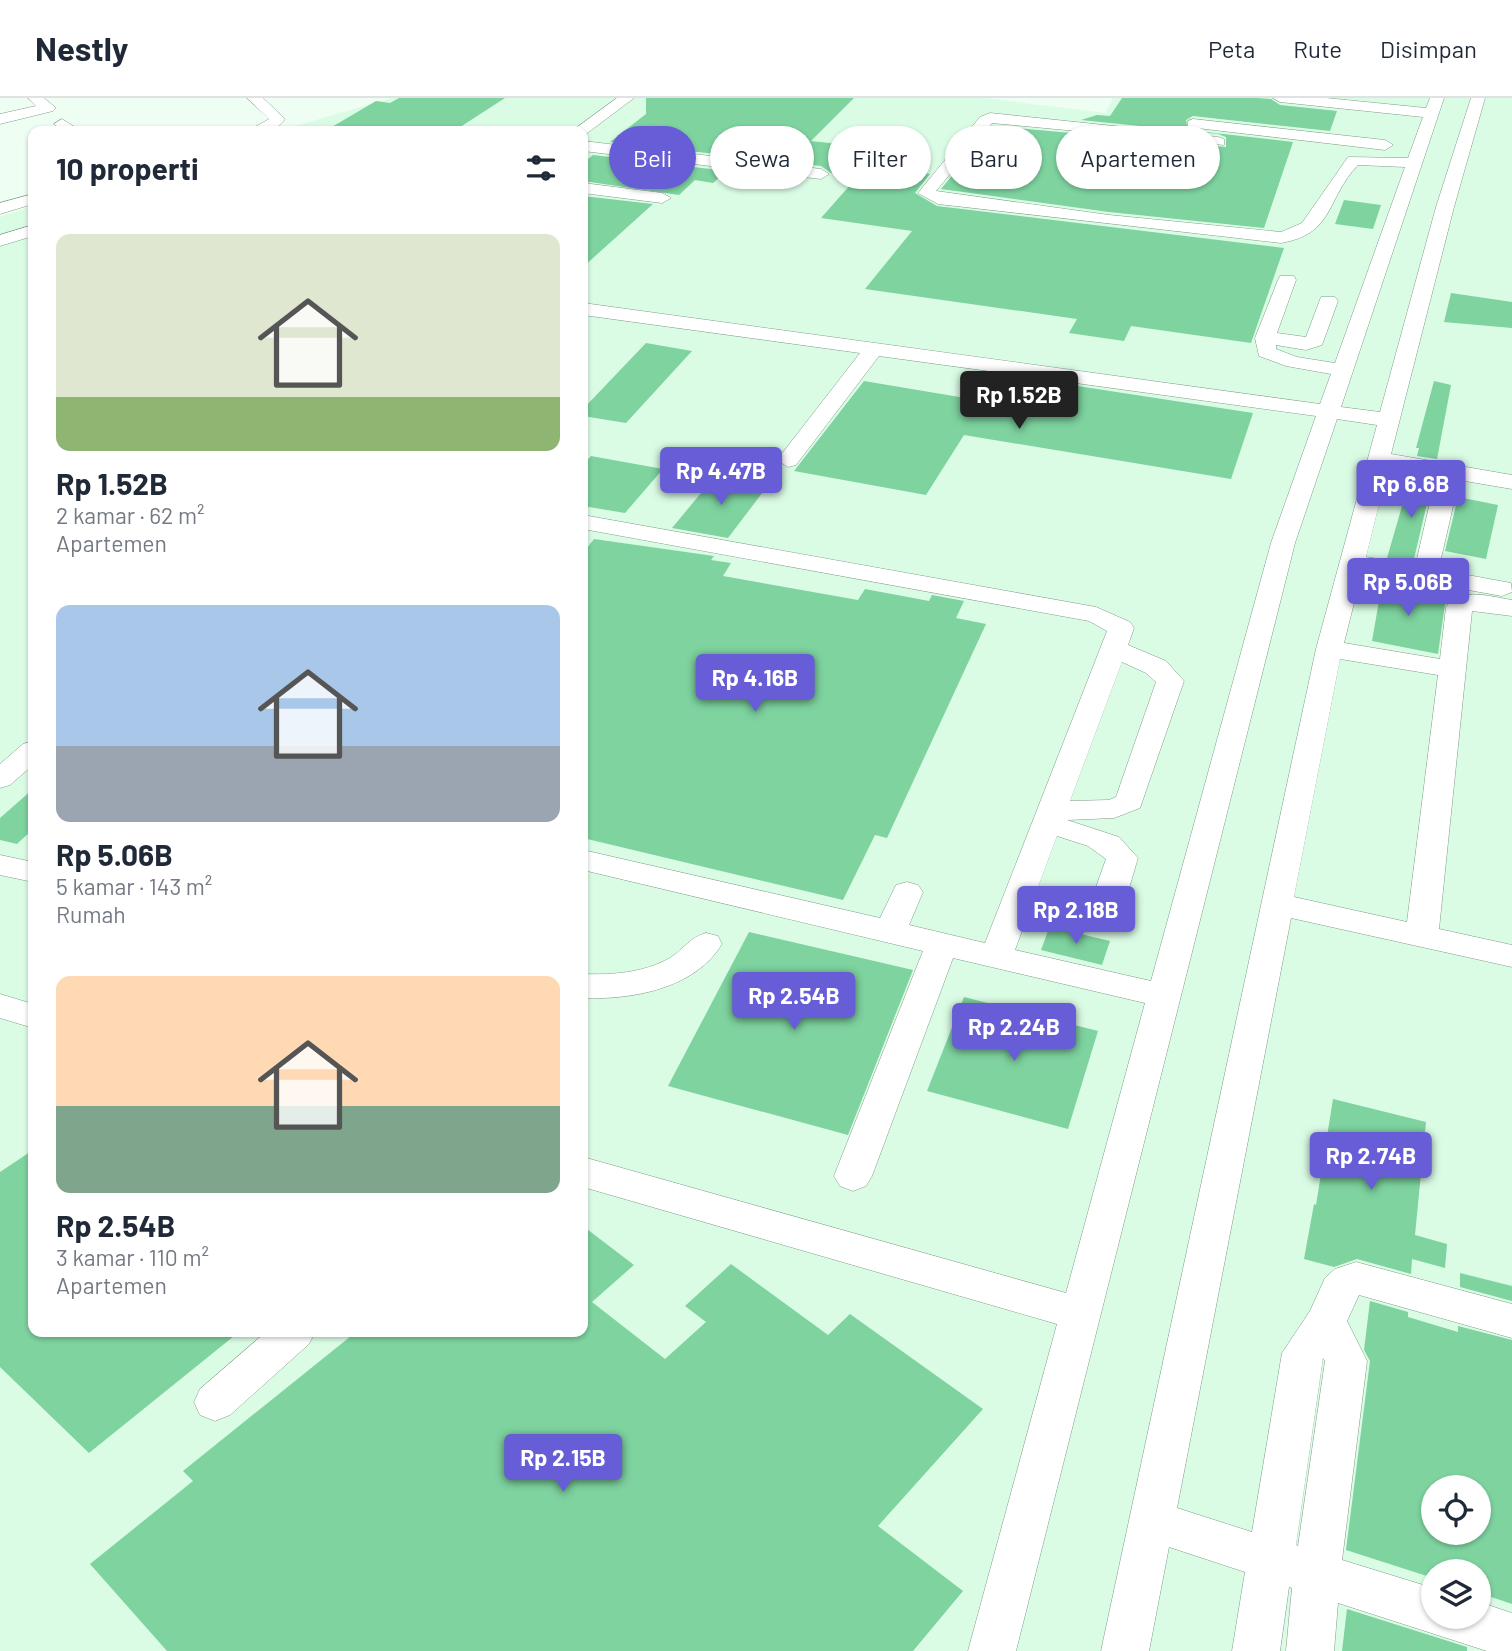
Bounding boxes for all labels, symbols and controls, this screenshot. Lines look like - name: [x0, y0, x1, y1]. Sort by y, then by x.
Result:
- text: Nestly: [35, 28, 129, 68]
- text: Peta: [1208, 34, 1255, 63]
- text: Rute: [1293, 34, 1342, 63]
- text: Disimpan: [1380, 34, 1477, 63]
- chip: Beli: [609, 126, 696, 189]
- chip: Sewa: [710, 126, 814, 189]
- chip: Filter: [828, 126, 931, 189]
- chip: Baru: [945, 126, 1042, 189]
- chip: Apartemen: [1056, 126, 1220, 189]
- icon: filters: [522, 149, 560, 187]
- text: 10 properti: [56, 150, 199, 186]
- icon: home: [245, 280, 371, 406]
- pin: Rp 1.52B: [947, 372, 1091, 431]
- text: Rp 1.52B: [976, 380, 1062, 408]
- pin: Rp 4.47B: [649, 448, 793, 507]
- text: Rp 4.47B: [676, 456, 766, 484]
- pin: Rp 6.6B: [1346, 460, 1476, 520]
- text: Rp 1.52B: [56, 465, 168, 501]
- text: Rp 6.6B: [1373, 469, 1449, 497]
- text: 2 kamar · 62 m²: [56, 501, 204, 529]
- text: Apartemen: [56, 529, 167, 557]
- pin: Rp 5.06B: [1336, 559, 1480, 618]
- text: Rp 5.06B: [1363, 567, 1453, 595]
- icon: home: [245, 651, 371, 777]
- pin: Rp 4.16B: [683, 654, 827, 714]
- text: Rp 4.16B: [712, 663, 798, 691]
- text: Rp 5.06B: [56, 836, 173, 872]
- text: 5 kamar · 143 m²: [56, 872, 212, 900]
- pin: Rp 2.18B: [1004, 886, 1148, 946]
- text: Rp 2.18B: [1033, 895, 1119, 923]
- text: Rumah: [56, 900, 126, 928]
- pin: Rp 2.54B: [722, 972, 866, 1032]
- text: Rp 2.54B: [748, 981, 840, 1009]
- pin: Rp 2.24B: [942, 1004, 1086, 1063]
- text: Rp 2.24B: [968, 1012, 1060, 1040]
- icon: home: [245, 1022, 371, 1148]
- pin: Rp 2.74B: [1299, 1132, 1443, 1192]
- text: Rp 2.74B: [1326, 1141, 1416, 1169]
- text: Rp 2.54B: [56, 1207, 175, 1243]
- text: 3 kamar · 110 m²: [56, 1243, 209, 1271]
- text: Apartemen: [56, 1271, 167, 1299]
- pin: Rp 2.15B: [491, 1434, 635, 1494]
- text: Rp 2.15B: [520, 1443, 606, 1471]
- map controls: [1421, 1475, 1491, 1629]
- button: locate: [1421, 1475, 1491, 1545]
- button: layers: [1421, 1559, 1491, 1629]

